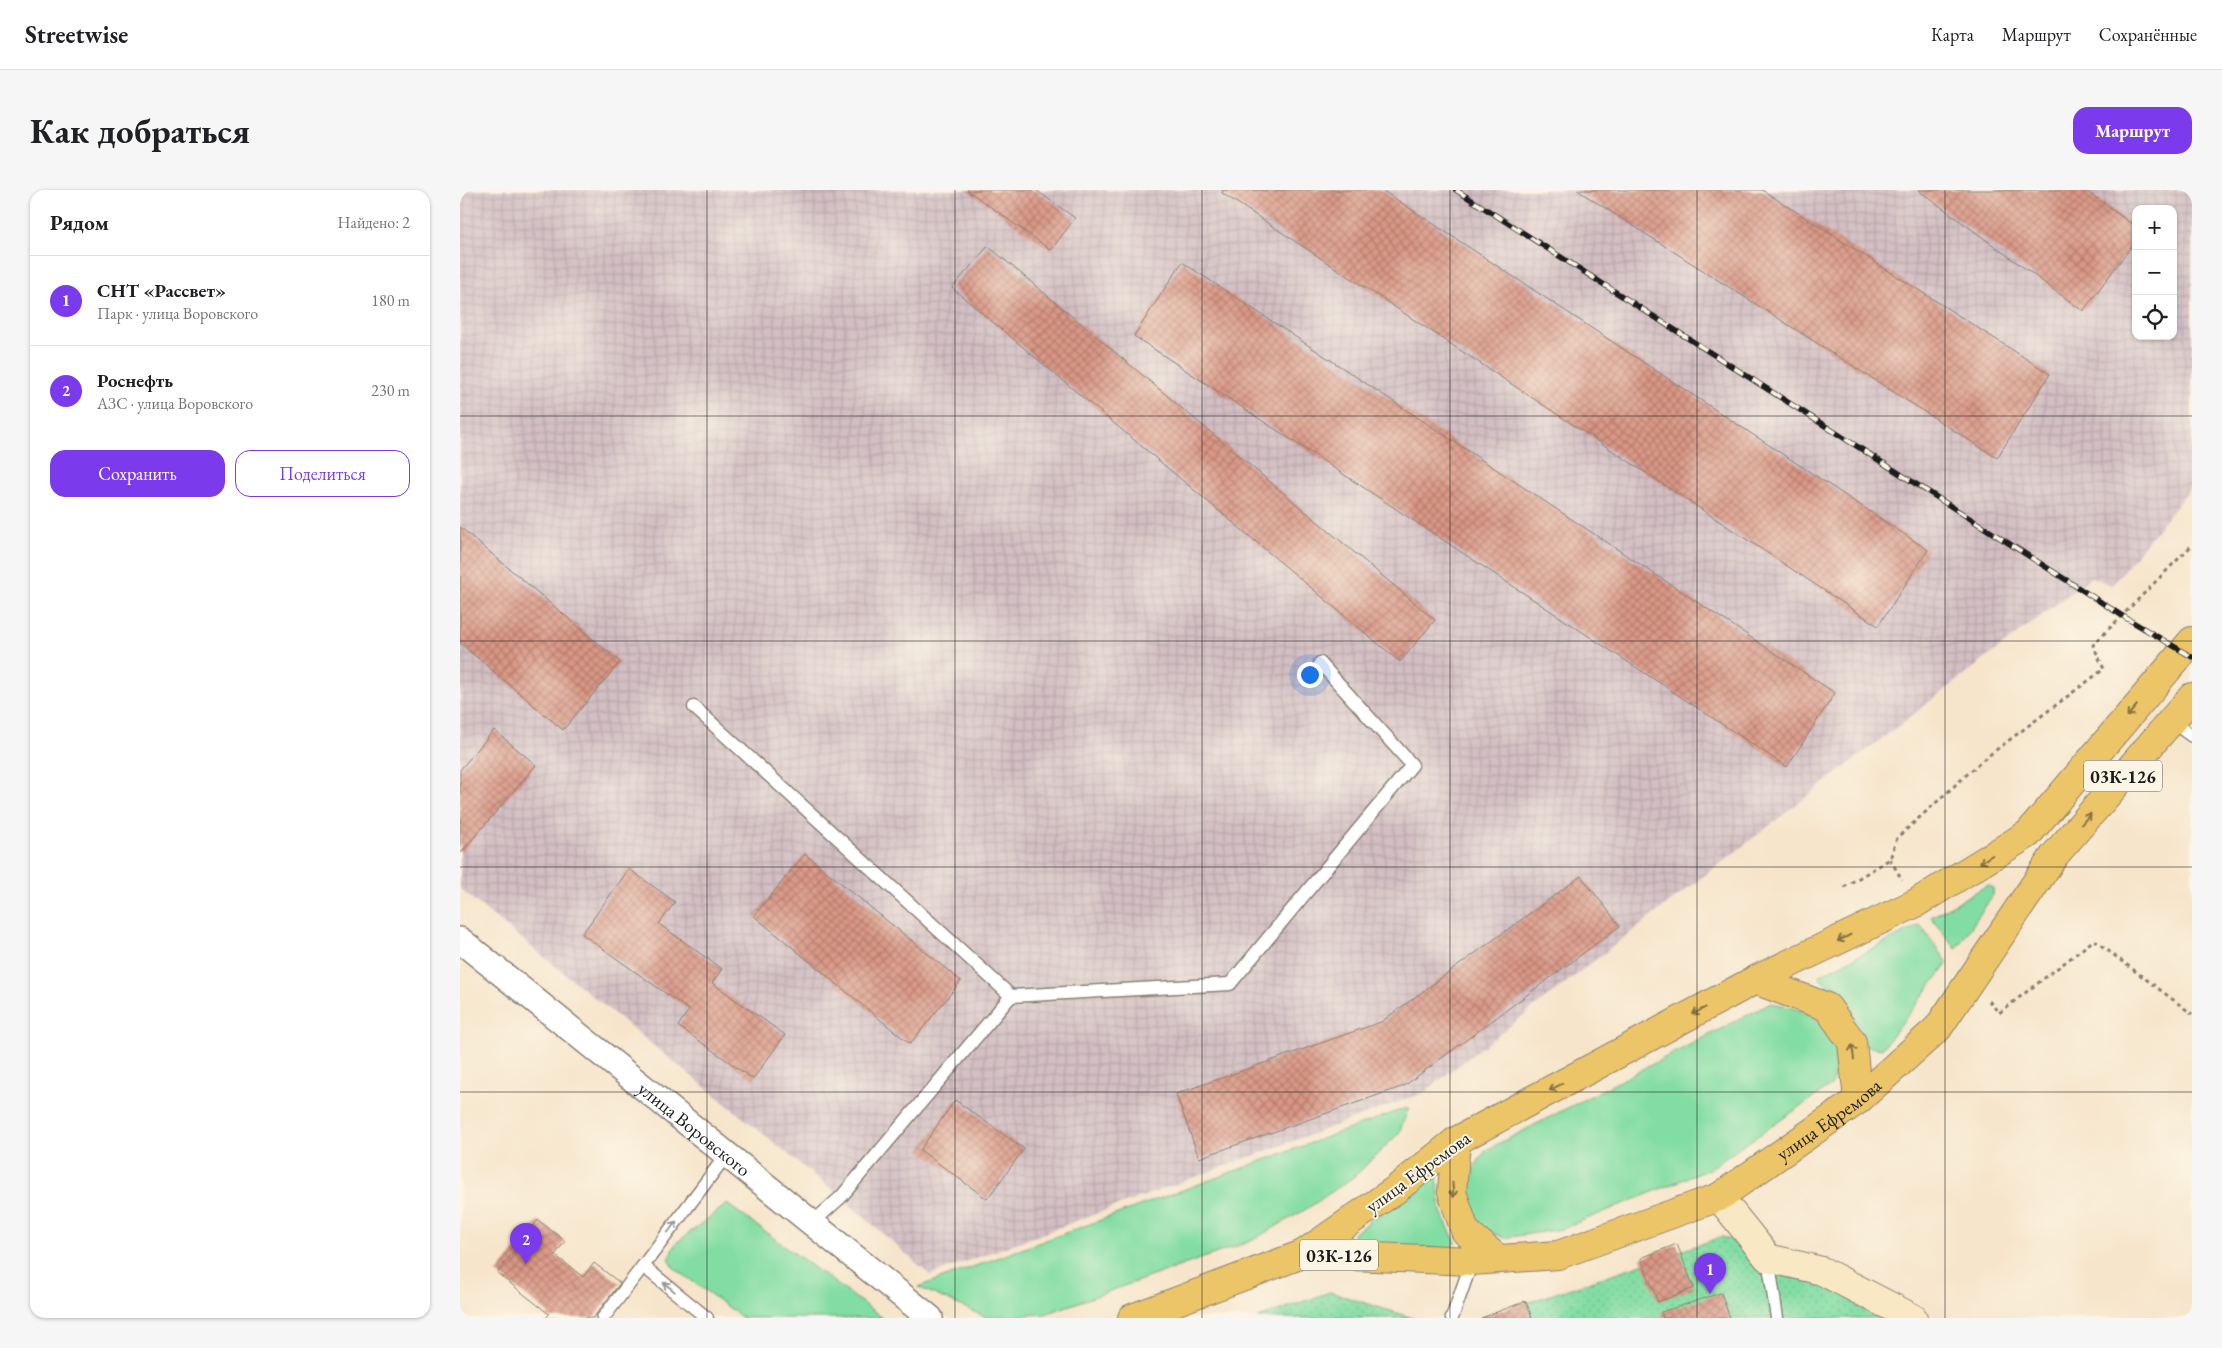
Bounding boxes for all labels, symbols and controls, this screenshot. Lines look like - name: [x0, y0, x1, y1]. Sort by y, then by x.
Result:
- text: Streetwise: [25, 19, 128, 50]
- text: Карта: [1931, 23, 1974, 46]
- text: Маршрут: [2002, 23, 2071, 46]
- text: Сохранённые: [2099, 23, 2197, 46]
- button: Маршрут: [2073, 107, 2192, 154]
- text: Как добраться: [30, 108, 250, 153]
- map controls: [2132, 205, 2177, 340]
- button: +: [2132, 205, 2177, 250]
- text: Рядом: [50, 209, 109, 236]
- text: Найдено: 2: [338, 212, 410, 233]
- button: −: [2132, 250, 2177, 295]
- text: СНТ «Рассвет»: [97, 278, 226, 303]
- text: 1: [62, 290, 70, 311]
- text: 180 m: [371, 290, 410, 311]
- button: locate: [2132, 295, 2177, 340]
- text: Парк · улица Воровского: [97, 303, 258, 324]
- text: Роснефть: [97, 368, 173, 393]
- text: 2: [62, 380, 70, 401]
- text: 230 m: [371, 380, 410, 401]
- text: АЗС · улица Воровского: [97, 393, 253, 414]
- button: Сохранить: [50, 450, 225, 497]
- button: Поделиться: [235, 450, 410, 497]
- your location: [1297, 662, 1323, 688]
- one-way arrow: [2126, 705, 2138, 718]
- road number: 03К-126: [2084, 760, 2162, 792]
- one-way arrow: [2081, 812, 2092, 825]
- one-way arrow: [1980, 855, 1994, 865]
- one-way arrow: [1837, 933, 1852, 943]
- one-way arrow: [1692, 1006, 1707, 1016]
- one-way arrow: [1848, 1044, 1858, 1060]
- street label: улица Ефремова: [1771, 1073, 1887, 1166]
- street label: улица Воровского: [633, 1076, 756, 1182]
- one-way arrow: [1549, 1083, 1563, 1093]
- street label: улица Ефремова: [1361, 1125, 1476, 1218]
- one-way arrow: [1449, 1181, 1458, 1197]
- one-way arrow: [667, 1220, 677, 1234]
- pin: 2: [510, 1223, 542, 1264]
- road number: 03К-126: [1300, 1240, 1378, 1270]
- pin: 1: [1694, 1253, 1726, 1294]
- one-way arrow: [663, 1282, 676, 1293]

